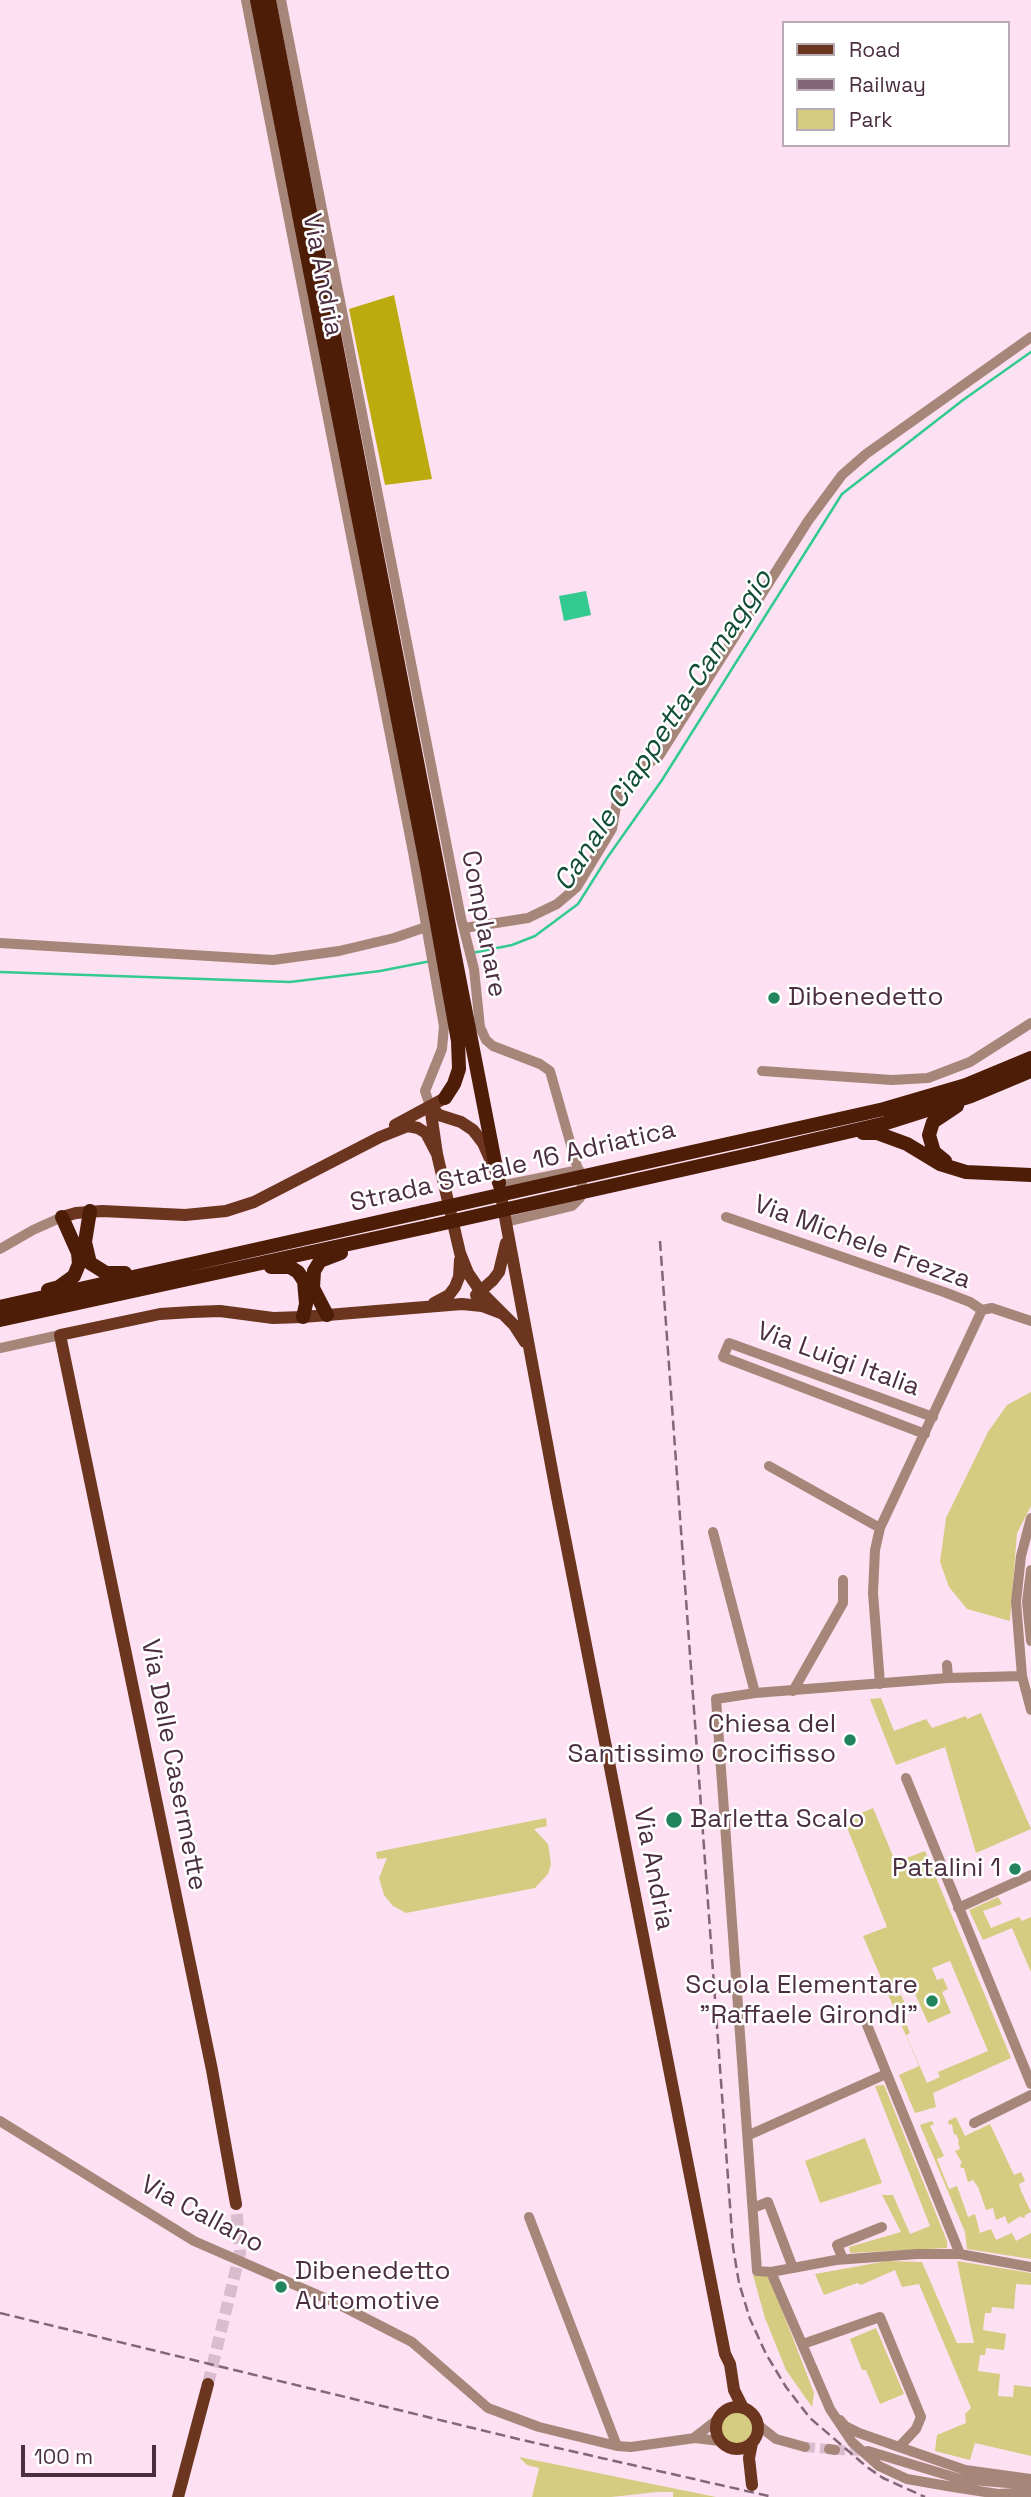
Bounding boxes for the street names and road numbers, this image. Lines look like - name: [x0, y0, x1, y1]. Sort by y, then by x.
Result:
- street label: Via Andria: [295, 211, 349, 339]
- street label: Complanare: [453, 848, 513, 1000]
- street label: Strada Statale 16 Adriatica: [347, 1114, 679, 1220]
- street label: Via Michele Frezza: [749, 1189, 975, 1297]
- street label: Via Luigi Italia: [752, 1316, 924, 1404]
- street label: Via Delle Casermette: [133, 1637, 213, 1893]
- street label: Via Andria: [626, 1805, 680, 1933]
- street label: Via Callano: [135, 2169, 269, 2261]

